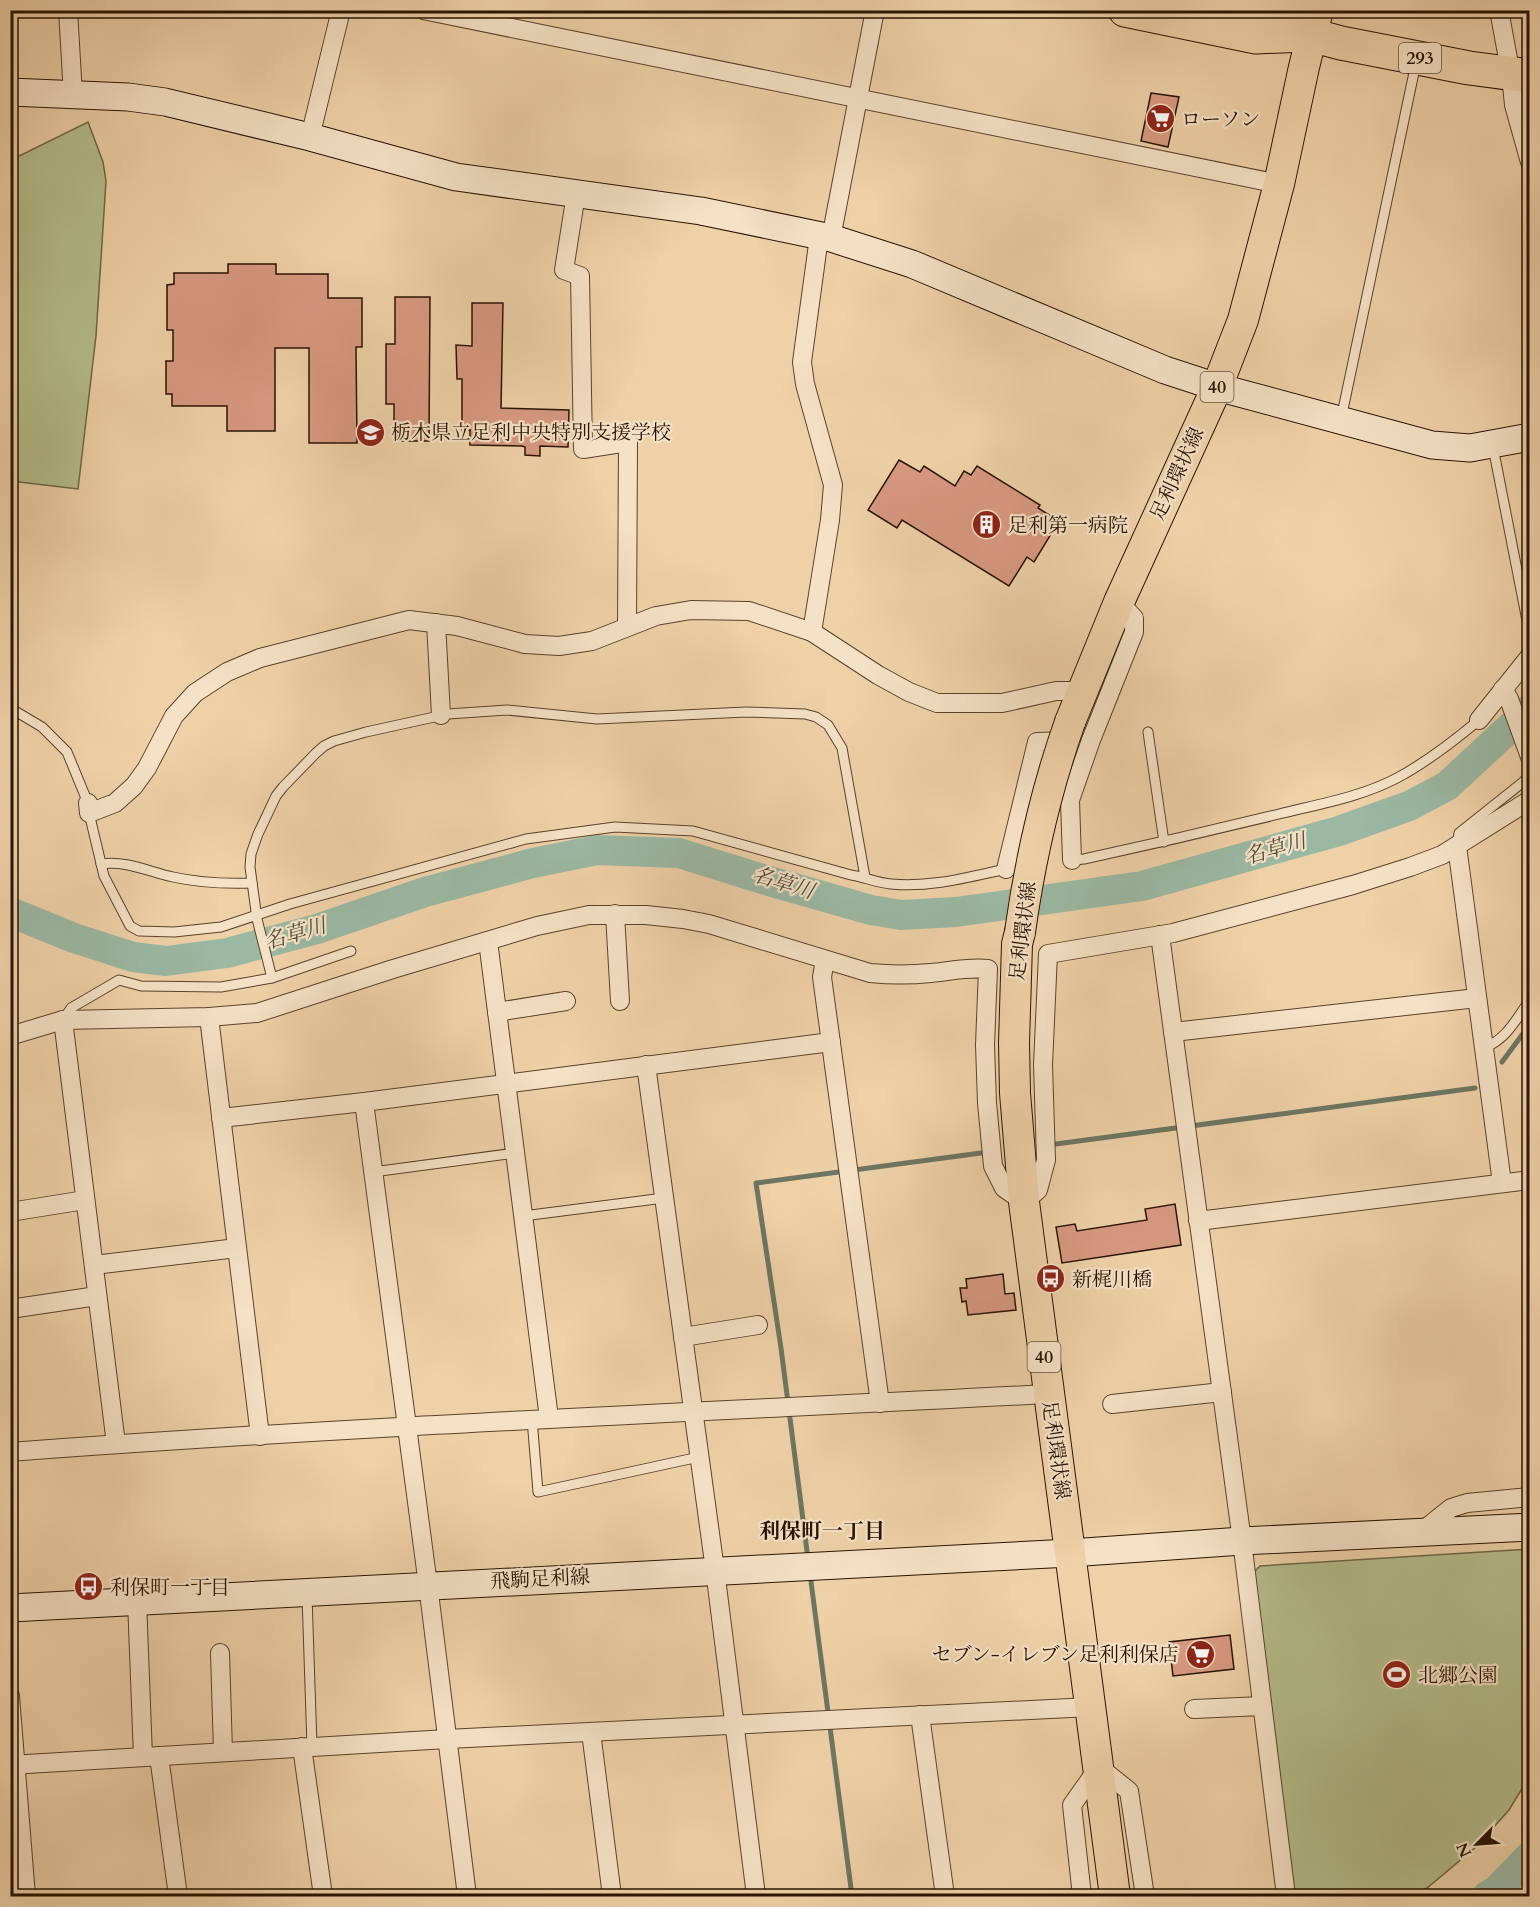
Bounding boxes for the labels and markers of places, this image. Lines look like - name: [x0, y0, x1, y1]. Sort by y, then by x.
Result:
- supermarket icon: ローソン: [1144, 103, 1176, 135]
- place label: ローソン: [1181, 106, 1260, 133]
- school or university icon: 栃木県立足利中央特別支援学校: [354, 416, 386, 448]
- place label: 栃木県立足利中央特別支援学校: [391, 419, 671, 446]
- building icon: 足利第一病院: [971, 509, 1003, 541]
- place label: 足利第一病院: [1008, 512, 1128, 539]
- bus stop icon: 新梶川橋: [1035, 1263, 1067, 1295]
- place label: 新梶川橋: [1072, 1266, 1152, 1293]
- bus stop icon: 利保町一丁目: [73, 1571, 105, 1603]
- place label: 利保町一丁目: [110, 1574, 230, 1601]
- supermarket icon: セブン-イレブン足利利保店: [1184, 1638, 1216, 1670]
- place label: セブン-イレブン足利利保店: [932, 1641, 1179, 1668]
- sports icon: 北郷公園: [1381, 1659, 1413, 1691]
- place label: 北郷公園: [1418, 1662, 1498, 1689]

